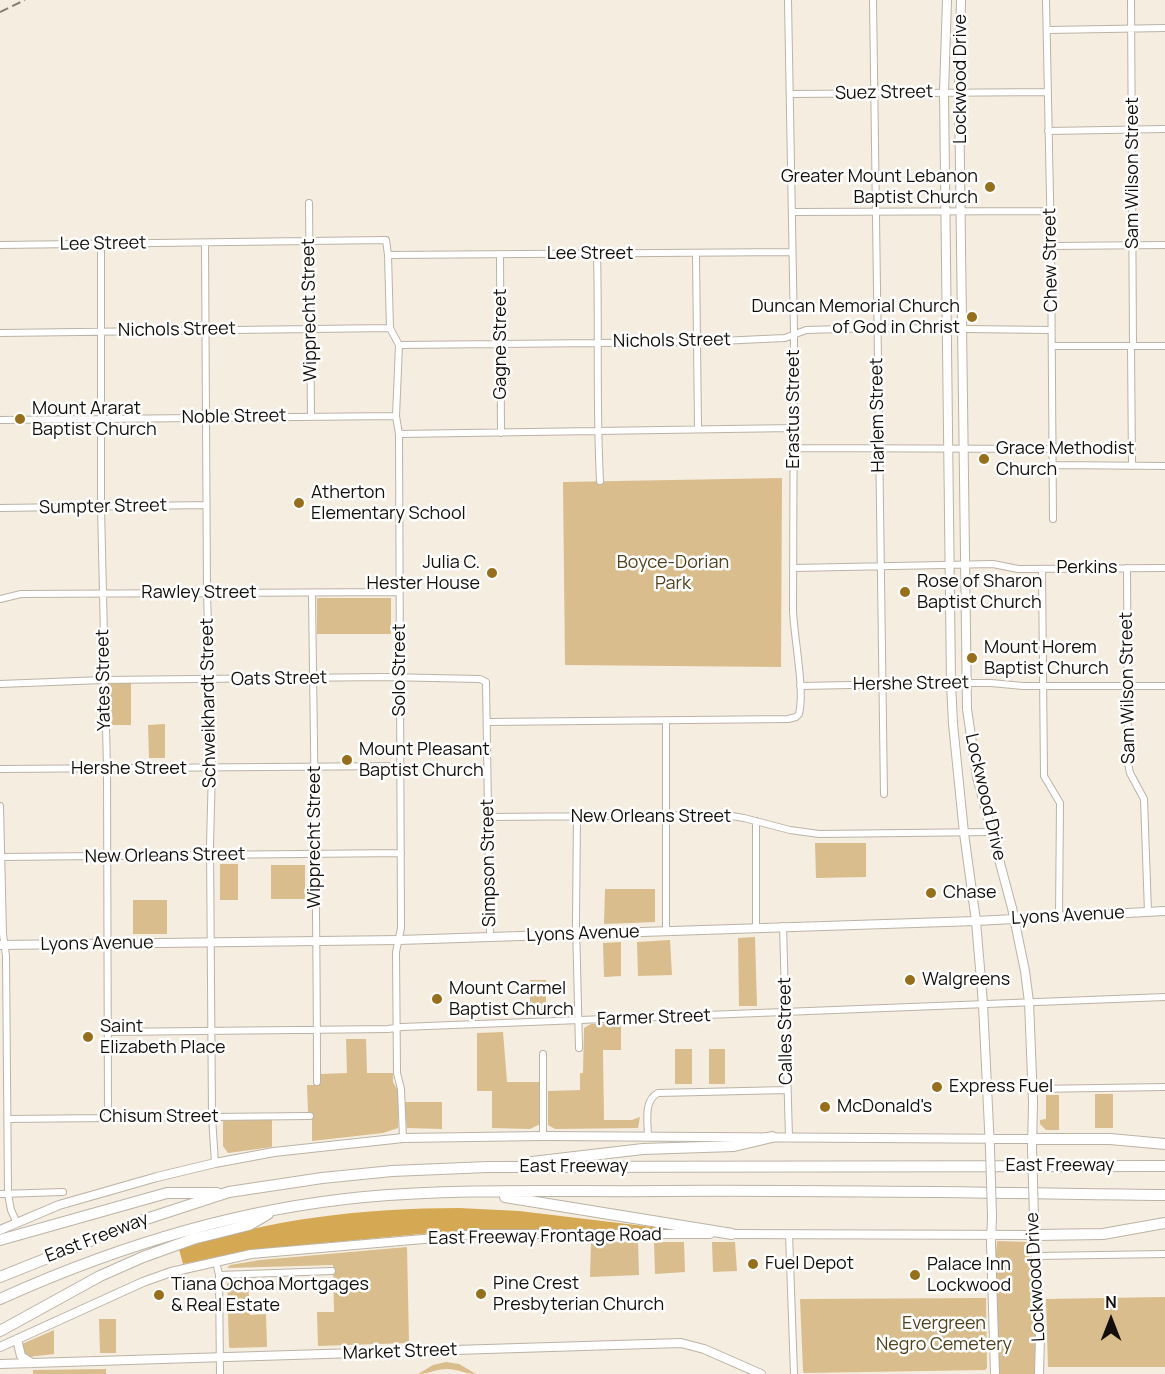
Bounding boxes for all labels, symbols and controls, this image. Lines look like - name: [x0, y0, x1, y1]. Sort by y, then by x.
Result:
- street label: Lockwood Drive: [950, 14, 972, 144]
- street label: Suez Street: [835, 81, 933, 105]
- street label: Sam Wilson Street: [1122, 97, 1144, 249]
- place label: Greater Mount Lebanon Baptist Church: [781, 166, 978, 208]
- marker: Greater Mount Lebanon Baptist Church: [983, 180, 997, 194]
- street label: Chew Street: [1039, 208, 1063, 312]
- street label: Lee Street: [59, 232, 147, 256]
- street label: Wipprecht Street: [298, 238, 322, 382]
- street label: Lee Street: [547, 243, 633, 265]
- street label: Gagne Street: [490, 289, 512, 399]
- place label: Duncan Memorial Church of God in Christ: [751, 296, 960, 338]
- marker: Duncan Memorial Church of God in Christ: [965, 310, 979, 324]
- street label: Nichols Street: [118, 318, 236, 342]
- street label: Nichols Street: [613, 329, 731, 353]
- street label: Erastus Street: [783, 349, 805, 469]
- street label: Harlem Street: [866, 357, 890, 473]
- place label: Mount Ararat Baptist Church: [32, 398, 157, 440]
- street label: Noble Street: [181, 405, 287, 429]
- marker: Mount Ararat Baptist Church: [13, 412, 27, 426]
- place label: Grace Methodist Church: [996, 438, 1134, 480]
- marker: Grace Methodist Church: [977, 452, 991, 466]
- place label: Atherton Elementary School: [311, 482, 466, 524]
- street label: Sumpter Street: [39, 495, 167, 519]
- marker: Atherton Elementary School: [292, 496, 306, 510]
- place label: Julia C. Hester House: [367, 552, 480, 594]
- park label: Boyce-Dorian Park: [617, 552, 729, 594]
- street label: Perkins: [1056, 557, 1118, 579]
- marker: Julia C. Hester House: [485, 566, 499, 580]
- place label: Rose of Sharon Baptist Church: [917, 571, 1043, 614]
- street label: Rawley Street: [141, 582, 257, 604]
- marker: Rose of Sharon Baptist Church: [898, 585, 912, 599]
- street label: Sam Wilson Street: [1116, 612, 1140, 764]
- street label: Schweikhardt Street: [197, 618, 221, 788]
- street label: Solo Street: [389, 623, 411, 717]
- street label: Yates Street: [92, 629, 116, 731]
- place label: Mount Horem Baptist Church: [984, 637, 1109, 680]
- marker: Mount Horem Baptist Church: [965, 651, 979, 665]
- street label: Oats Street: [231, 667, 327, 691]
- street label: Hershe Street: [853, 672, 969, 696]
- street label: Lockwood Drive: [960, 731, 1010, 863]
- place label: Mount Pleasant Baptist Church: [359, 739, 490, 782]
- marker: Mount Pleasant Baptist Church: [340, 753, 354, 767]
- street label: Hershe Street: [71, 758, 187, 780]
- street label: Wipprecht Street: [304, 765, 326, 909]
- street label: Simpson Street: [477, 799, 501, 927]
- street label: New Orleans Street: [571, 806, 731, 828]
- street label: New Orleans Street: [85, 844, 245, 868]
- place label: Chase: [943, 882, 997, 904]
- marker: Chase: [924, 886, 938, 900]
- street label: Lyons Avenue: [1011, 902, 1125, 930]
- street label: Lyons Avenue: [526, 921, 640, 947]
- street label: Lyons Avenue: [40, 932, 154, 956]
- place label: Walgreens: [922, 969, 1010, 991]
- marker: Walgreens: [903, 973, 917, 987]
- street label: Calles Street: [774, 977, 798, 1085]
- place label: Mount Carmel Baptist Church: [449, 978, 574, 1020]
- marker: Mount Carmel Baptist Church: [430, 992, 444, 1006]
- street label: Farmer Street: [597, 1005, 711, 1031]
- place label: Saint Elizabeth Place: [100, 1016, 226, 1058]
- marker: Saint Elizabeth Place: [81, 1030, 95, 1044]
- place label: Express Fuel: [949, 1076, 1053, 1098]
- marker: Express Fuel: [930, 1080, 944, 1094]
- place label: McDonald's: [837, 1096, 932, 1118]
- marker: McDonald's: [818, 1100, 832, 1114]
- street label: Chisum Street: [99, 1106, 219, 1128]
- street label: East Freeway: [1006, 1155, 1114, 1177]
- street label: East Freeway: [520, 1156, 628, 1178]
- street label: East Freeway: [42, 1208, 152, 1268]
- street label: Lockwood Drive: [1022, 1212, 1050, 1342]
- street label: East Freeway Frontage Road: [428, 1224, 662, 1250]
- place label: Fuel Depot: [765, 1253, 854, 1275]
- place label: Palace Inn Lockwood: [927, 1254, 1011, 1296]
- marker: Fuel Depot: [746, 1257, 760, 1271]
- marker: Palace Inn Lockwood: [908, 1268, 922, 1282]
- place label: Pine Crest Presbyterian Church: [493, 1273, 664, 1316]
- place label: Tiana Ochoa Mortgages & Real Estate: [171, 1274, 369, 1316]
- marker: Pine Crest Presbyterian Church: [474, 1287, 488, 1301]
- marker: Tiana Ochoa Mortgages & Real Estate: [152, 1288, 166, 1302]
- north arrow: [1081, 1290, 1141, 1350]
- text: N: [1105, 1291, 1117, 1313]
- park label: Evergreen Negro Cemetery: [876, 1313, 1012, 1356]
- street label: Market Street: [342, 1339, 458, 1365]

